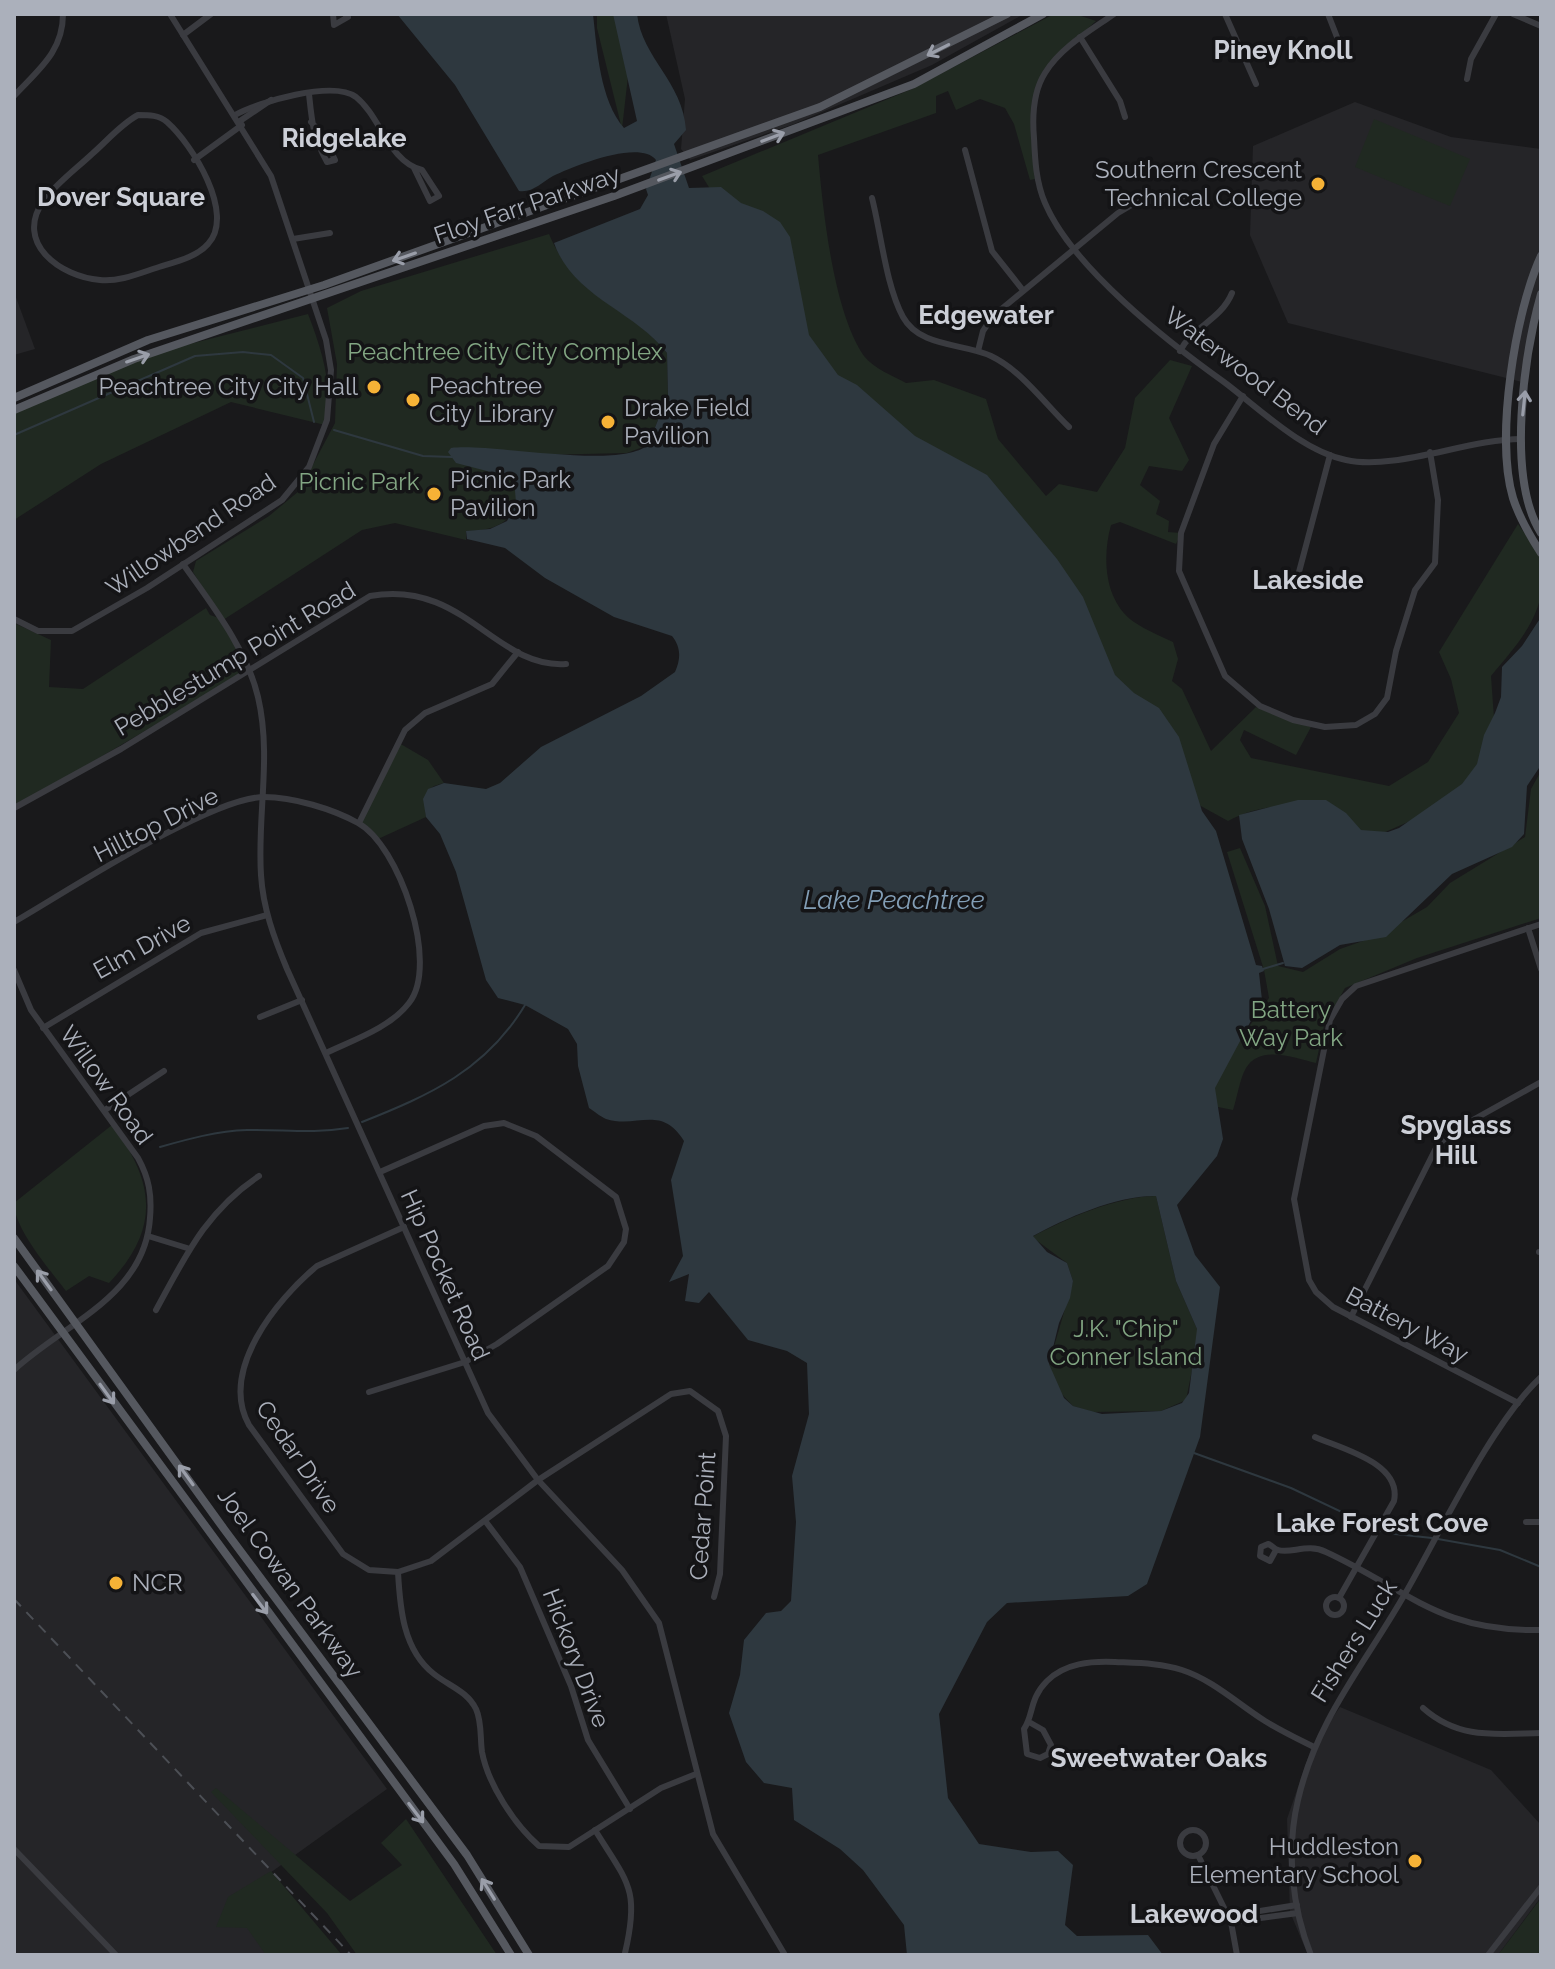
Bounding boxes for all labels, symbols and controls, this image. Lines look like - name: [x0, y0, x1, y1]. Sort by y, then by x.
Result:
- district label: Piney Knoll: [1214, 35, 1353, 65]
- one-way arrow: [926, 43, 950, 59]
- district label: Ridgelake: [281, 123, 407, 153]
- one-way arrow: [761, 129, 785, 143]
- place label: Southern Crescent Technical College: [1095, 155, 1302, 212]
- street label: Floy Farr Parkway: [430, 159, 624, 250]
- one-way arrow: [657, 167, 682, 182]
- marker: Southern Crescent Technical College: [1309, 175, 1327, 193]
- district label: Dover Square: [37, 182, 205, 212]
- one-way arrow: [392, 251, 417, 265]
- district label: Edgewater: [918, 300, 1054, 330]
- street label: Waterwood Bend: [1159, 300, 1332, 441]
- park label: Peachtree City City Complex: [347, 337, 663, 366]
- one-way arrow: [125, 350, 150, 365]
- place label: Peachtree City Library: [429, 371, 554, 428]
- place label: Peachtree City City Hall: [99, 372, 358, 401]
- marker: Peachtree City City Hall: [365, 378, 383, 396]
- one-way arrow: [1517, 390, 1532, 417]
- marker: Peachtree City Library: [404, 391, 422, 409]
- place label: Drake Field Pavilion: [624, 393, 750, 450]
- marker: Drake Field Pavilion: [599, 413, 617, 431]
- place label: Picnic Park Pavilion: [450, 465, 571, 522]
- street label: Willowbend Road: [100, 467, 281, 602]
- park label: Picnic Park: [299, 467, 420, 496]
- marker: Picnic Park Pavilion: [425, 485, 443, 503]
- district label: Lakeside: [1252, 565, 1364, 595]
- street label: Pebblestump Point Road: [109, 575, 360, 742]
- street label: Hilltop Drive: [88, 781, 223, 868]
- water label: Lake Peachtree: [803, 885, 985, 915]
- street label: Elm Drive: [88, 908, 195, 985]
- park label: Battery Way Park: [1239, 995, 1343, 1052]
- street label: Willow Road: [54, 1020, 159, 1150]
- district label: Spyglass Hill: [1400, 1110, 1512, 1170]
- street label: Hip Pocket Road: [395, 1185, 496, 1365]
- one-way arrow: [36, 1270, 53, 1291]
- street label: Battery Way: [1341, 1280, 1473, 1369]
- park label: J.K. "Chip" Conner Island: [1050, 1314, 1202, 1371]
- one-way arrow: [98, 1383, 115, 1404]
- street label: Cedar Drive: [250, 1395, 347, 1519]
- street label: Cedar Point: [684, 1451, 721, 1581]
- one-way arrow: [178, 1465, 194, 1487]
- street label: Joel Cowan Parkway: [212, 1482, 369, 1684]
- district label: Lake Forest Cove: [1276, 1508, 1489, 1538]
- place label: NCR: [132, 1568, 183, 1597]
- marker: NCR: [107, 1574, 125, 1592]
- street label: Fishers Luck: [1304, 1574, 1403, 1707]
- street label: Hickory Drive: [537, 1584, 616, 1731]
- one-way arrow: [251, 1593, 268, 1614]
- district label: Sweetwater Oaks: [1051, 1743, 1268, 1773]
- one-way arrow: [407, 1801, 424, 1823]
- place label: Huddleston Elementary School: [1189, 1832, 1399, 1889]
- marker: Huddleston Elementary School: [1406, 1852, 1424, 1870]
- one-way arrow: [480, 1878, 496, 1900]
- district label: Lakewood: [1130, 1899, 1258, 1929]

